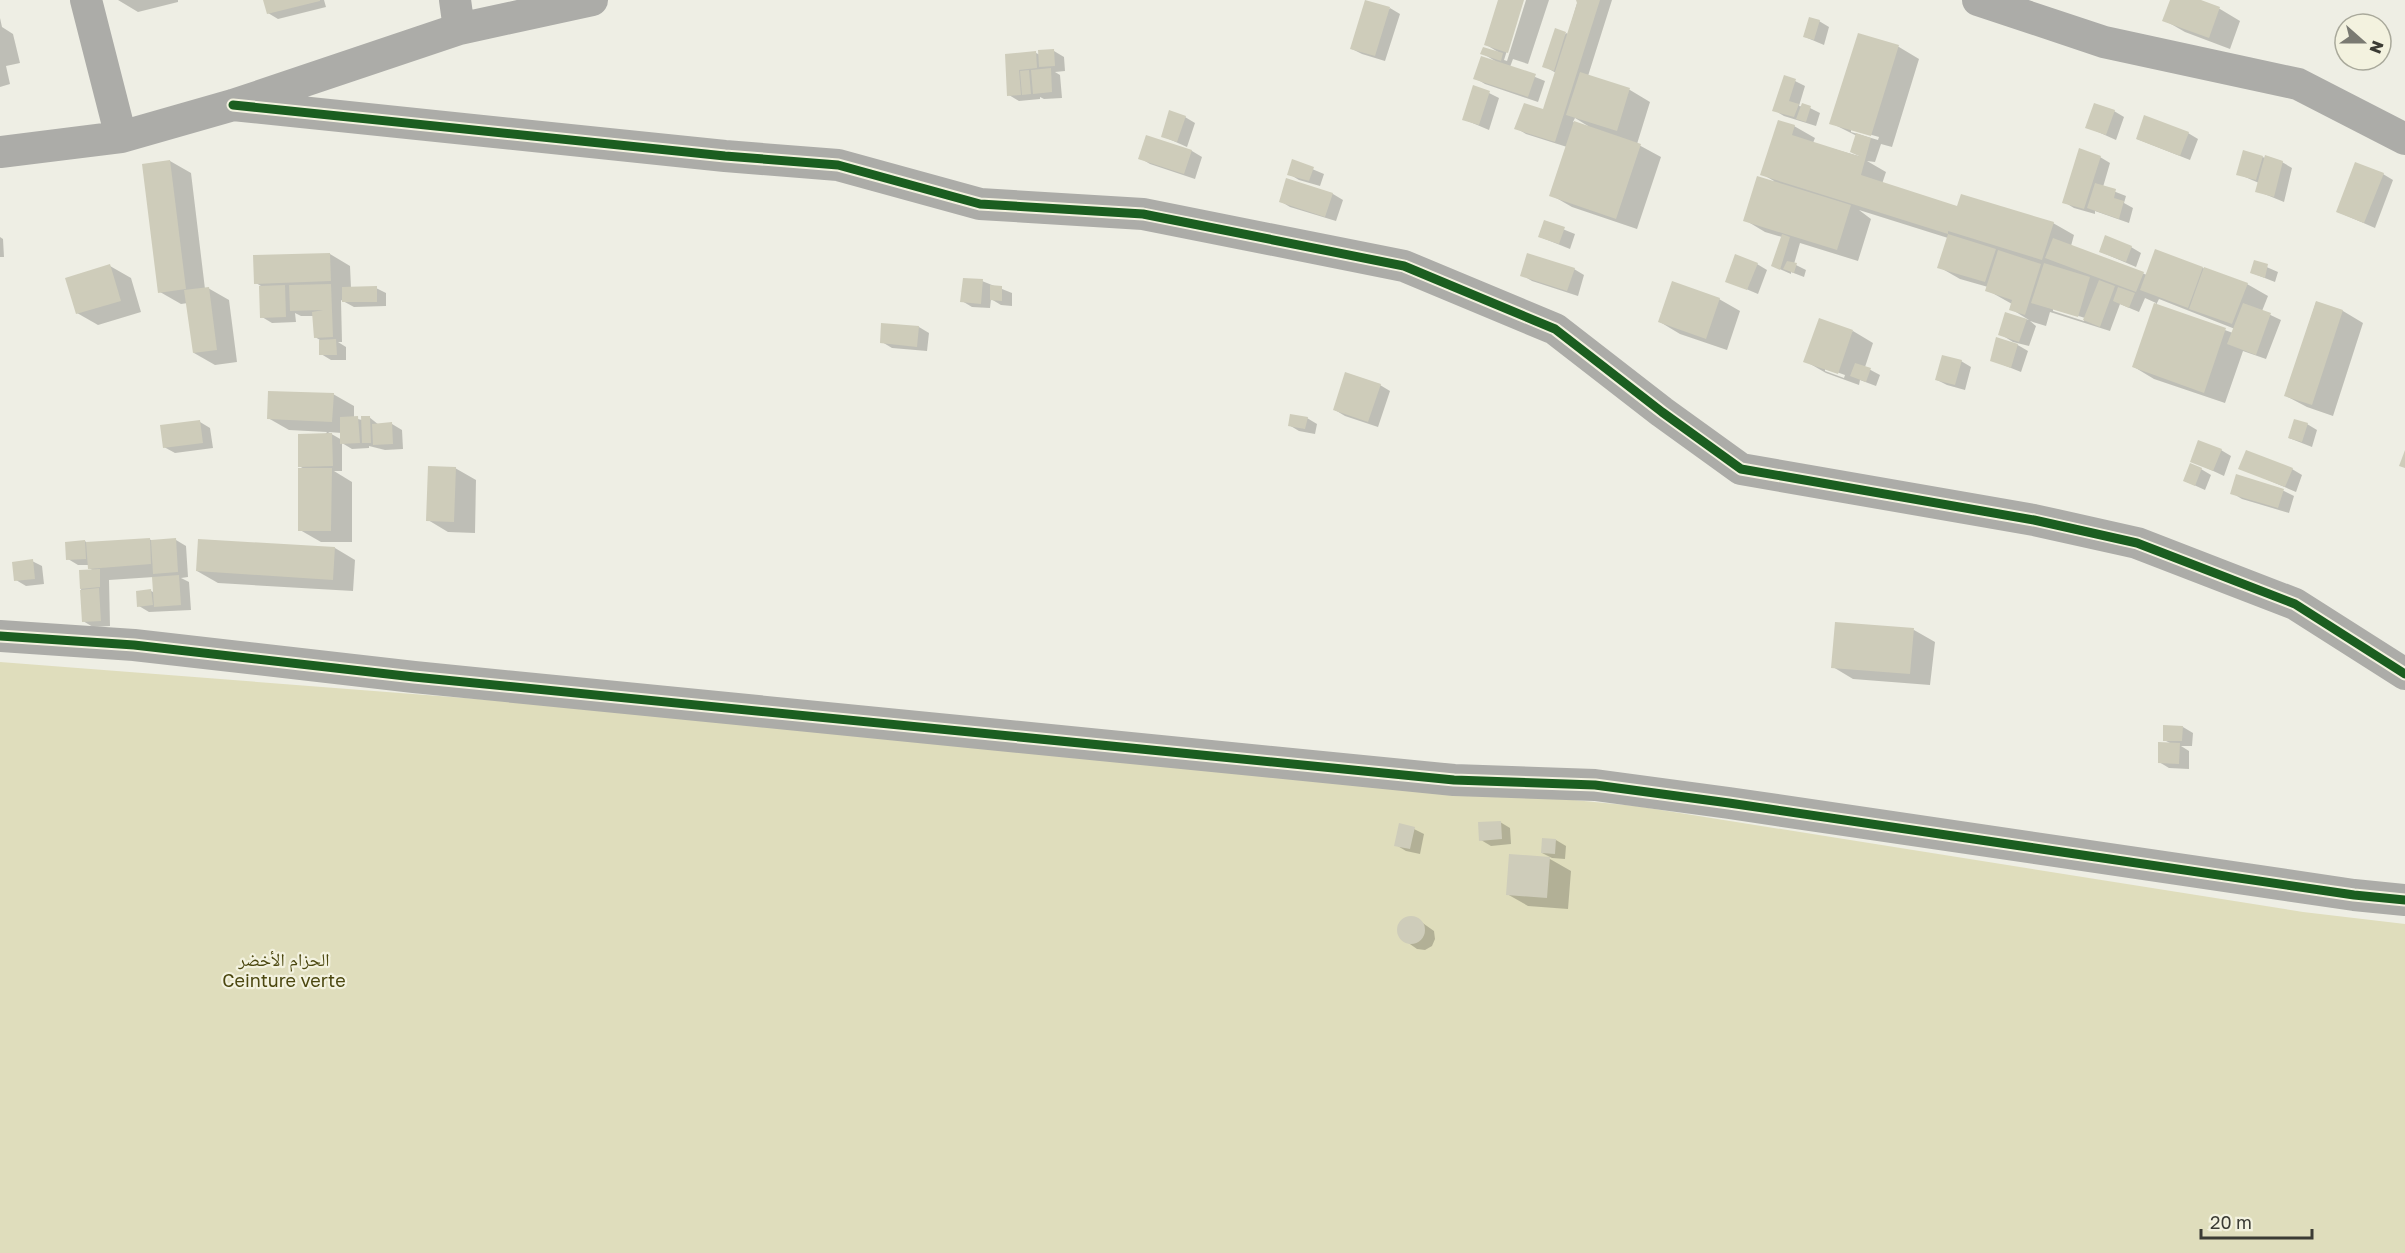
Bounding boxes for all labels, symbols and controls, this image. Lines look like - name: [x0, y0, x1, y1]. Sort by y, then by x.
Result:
- north arrow: [2333, 12, 2393, 72]
- text: N: [2365, 38, 2389, 57]
- park label: الحزام الأخضر Ceinture verte: [222, 948, 346, 991]
- scale bar: [2201, 1202, 2312, 1240]
- text: 20 m: [2210, 1211, 2252, 1233]

